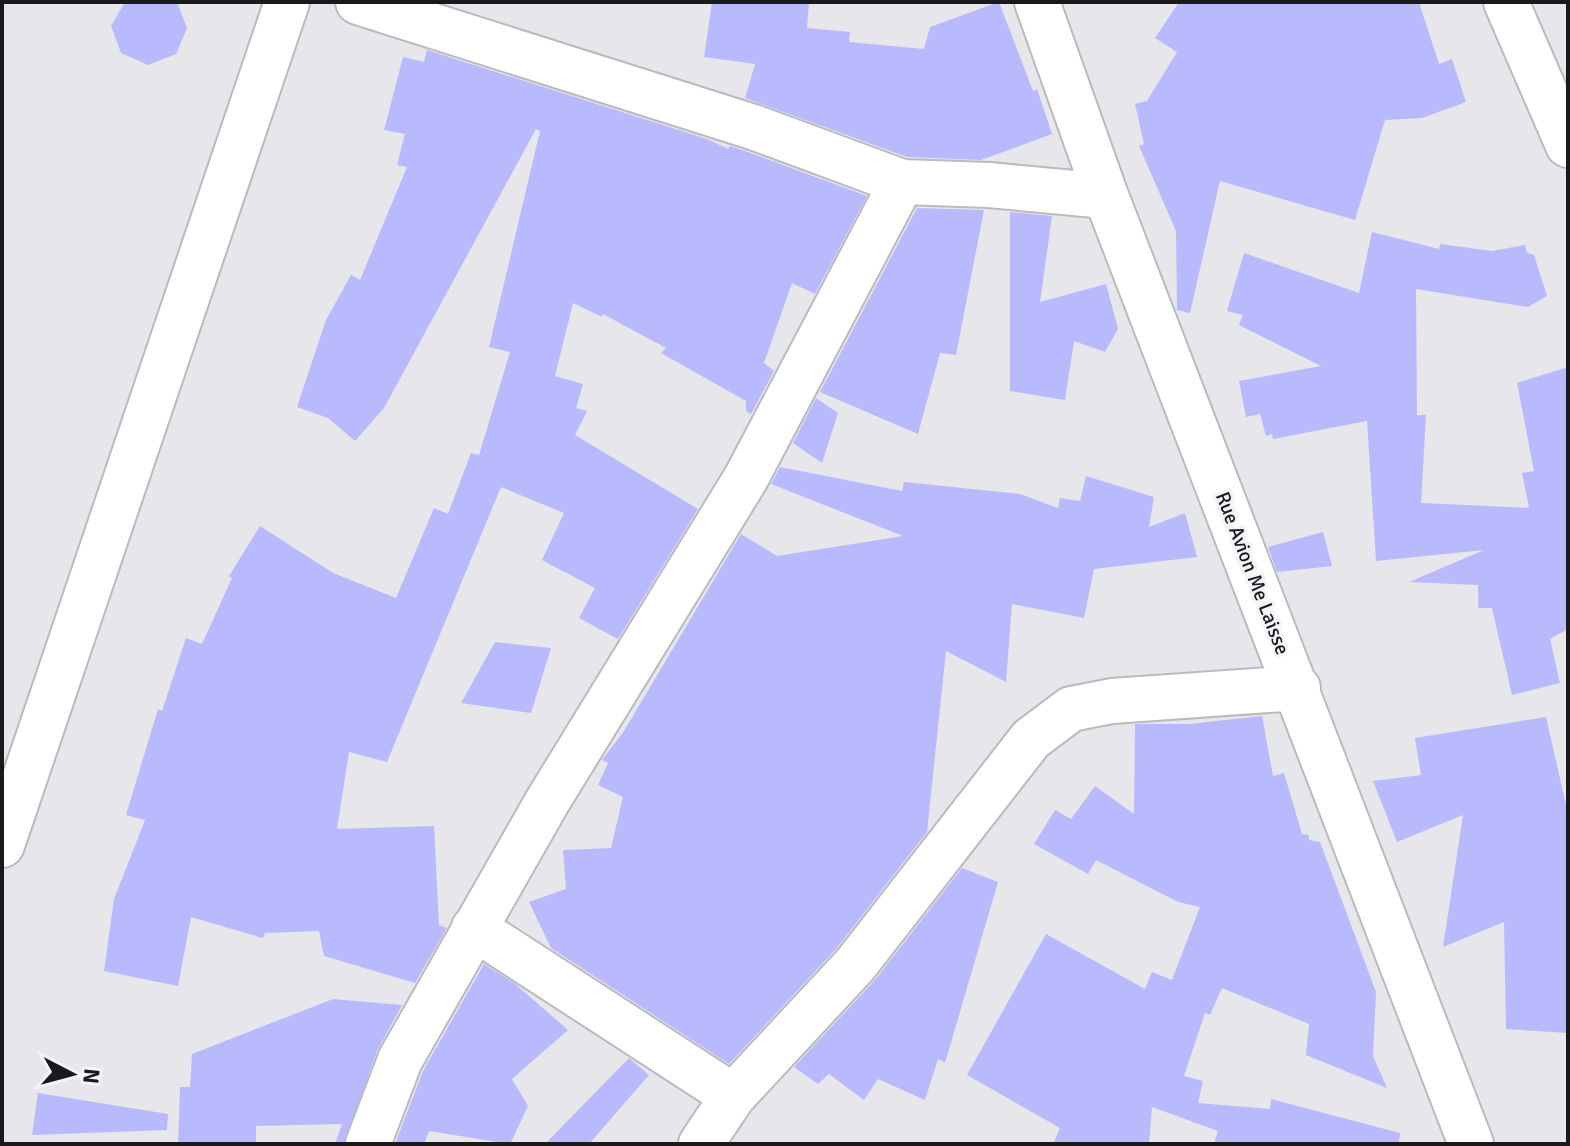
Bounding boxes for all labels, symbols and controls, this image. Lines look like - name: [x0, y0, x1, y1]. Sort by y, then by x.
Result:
- street label: Rue Avion Me Laisse: [1210, 488, 1295, 658]
- north arrow: [32, 1034, 112, 1114]
- text: N: [77, 1067, 106, 1085]

